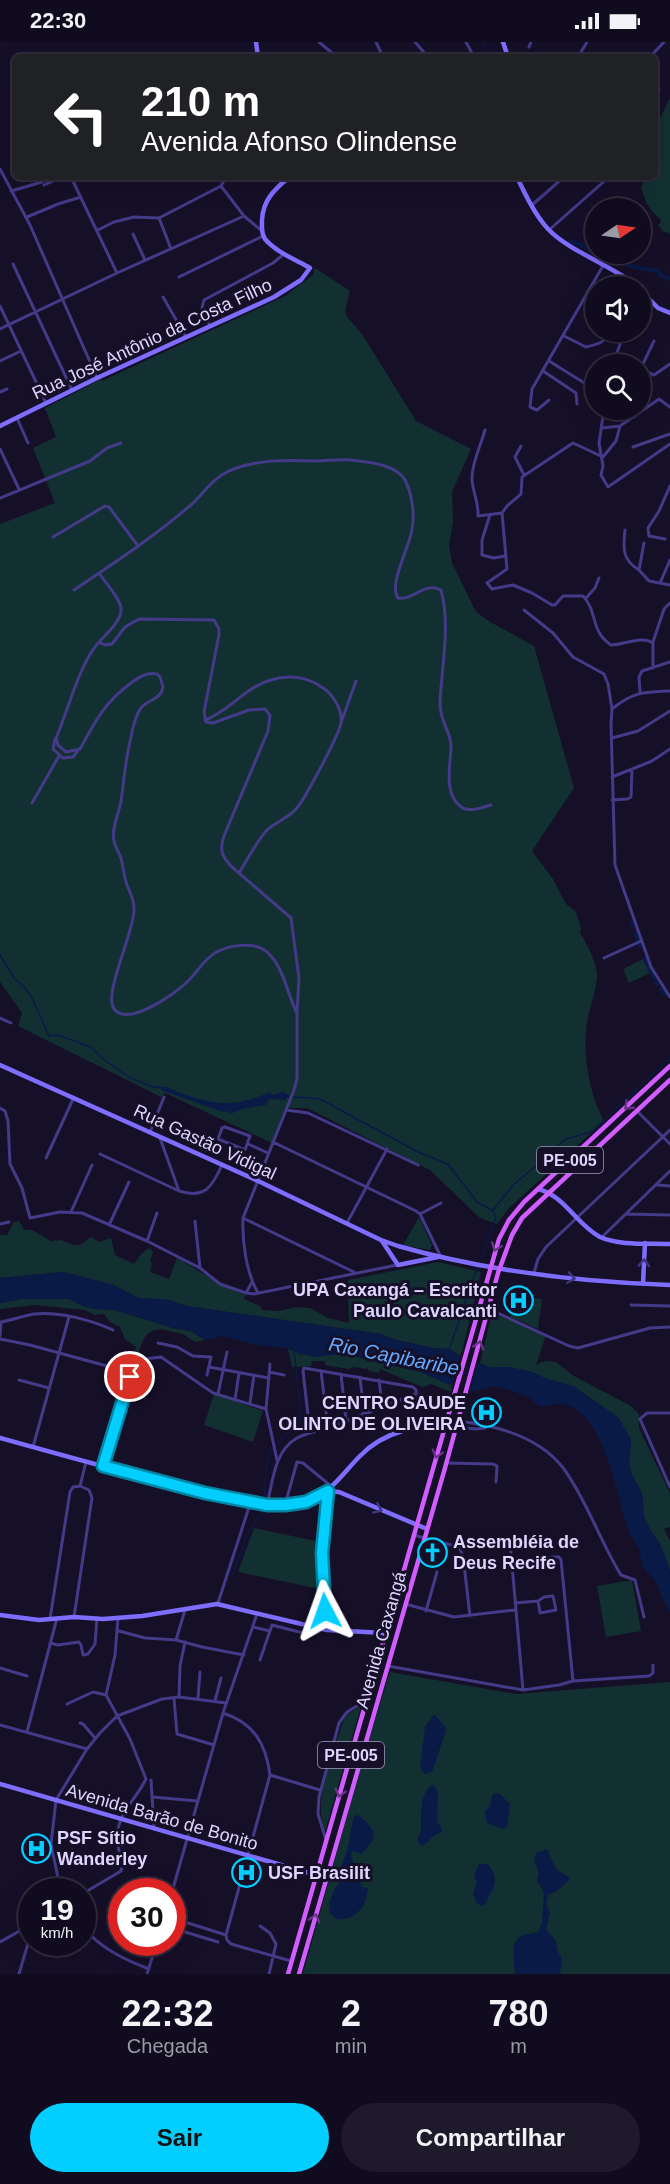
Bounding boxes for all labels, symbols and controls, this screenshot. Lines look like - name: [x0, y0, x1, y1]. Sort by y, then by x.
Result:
- text: 22:30: [30, 8, 86, 33]
- icon: left: [42, 78, 120, 156]
- text: 210 m: [141, 78, 260, 125]
- text: Avenida Afonso Olindense: [141, 127, 457, 157]
- north arrow: [585, 198, 651, 264]
- map controls: [585, 198, 651, 420]
- street label: Rua José Antônio da Costa Filho: [29, 275, 275, 403]
- button: sound: [585, 276, 651, 342]
- button: search: [585, 354, 651, 420]
- one-way arrow: [624, 1099, 634, 1110]
- street label: Rua Gastão Vidigal: [131, 1100, 279, 1184]
- road number: PE-005: [537, 1147, 603, 1173]
- one-way arrow: [490, 1241, 503, 1252]
- one-way arrow: [638, 1259, 650, 1268]
- one-way arrow: [566, 1271, 575, 1283]
- place label: UPA Caxangá – Escritor Paulo Cavalcanti: [293, 1280, 497, 1321]
- hospital icon: UPA Caxangá – Escritor Paulo Cavalcanti: [502, 1284, 534, 1316]
- water label: Rio Capibaribe: [327, 1333, 461, 1379]
- one-way arrow: [472, 1340, 484, 1351]
- pin: [104, 1351, 155, 1402]
- icon: arrive: [113, 1360, 146, 1393]
- place label: CENTRO SAUDE OLINTO DE OLIVEIRA: [278, 1393, 466, 1434]
- hospital icon: CENTRO SAUDE OLINTO DE OLIVEIRA: [471, 1397, 503, 1429]
- one-way arrow: [432, 1448, 444, 1459]
- one-way arrow: [371, 1502, 382, 1514]
- place label: Assembléia de Deus Recife: [453, 1532, 579, 1573]
- church icon: Assembléia de Deus Recife: [416, 1536, 448, 1568]
- street label: Avenida Caxangá: [352, 1568, 410, 1711]
- position arrow: [293, 1579, 357, 1643]
- road number: PE-005: [318, 1742, 384, 1768]
- street label: Avenida Barão de Bonito: [64, 1780, 260, 1854]
- one-way arrow: [335, 1788, 347, 1798]
- place label: PSF Sítio Wanderley: [57, 1828, 147, 1869]
- hospital icon: PSF Sítio Wanderley: [20, 1832, 52, 1864]
- hospital icon: USF Brasilit: [231, 1857, 263, 1889]
- place label: USF Brasilit: [268, 1863, 370, 1883]
- speed limit sign: 30: [108, 1878, 186, 1956]
- text: 19: [40, 1893, 74, 1926]
- one-way arrow: [308, 1913, 320, 1924]
- text: km/h: [41, 1924, 73, 1941]
- text: 22:32: [121, 1993, 213, 2034]
- text: 2: [341, 1993, 361, 2034]
- text: 780: [488, 1993, 549, 2034]
- text: Chegada: [127, 2035, 208, 2057]
- text: min: [335, 2035, 367, 2057]
- text: m: [510, 2035, 527, 2057]
- button: Sair: [30, 2103, 329, 2172]
- button: Compartilhar: [341, 2103, 640, 2172]

